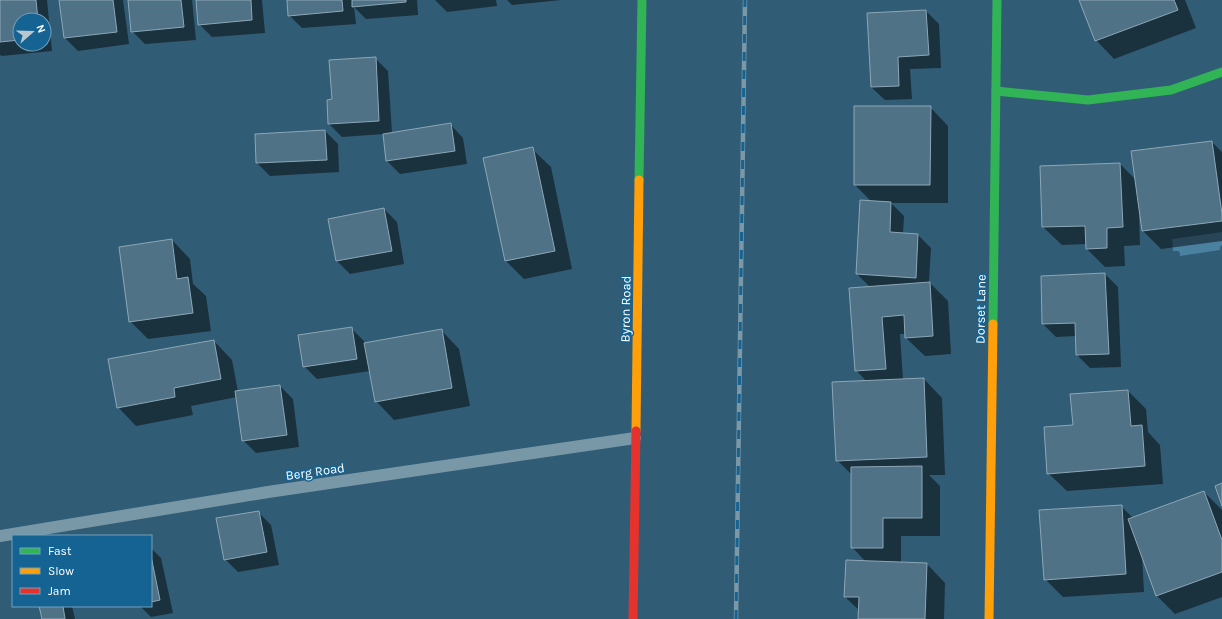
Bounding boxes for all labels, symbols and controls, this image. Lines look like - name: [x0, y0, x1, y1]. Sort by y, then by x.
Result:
- north arrow: [12, 12, 52, 52]
- text: N: [33, 23, 48, 35]
- street label: Dorset Lane: [972, 274, 989, 344]
- street label: Byron Road: [617, 275, 634, 343]
- street label: Berg Road: [285, 460, 346, 483]
- legend: [12, 535, 152, 607]
- text: Fast: [48, 544, 72, 558]
- text: Slow: [48, 564, 74, 578]
- text: Jam: [48, 584, 71, 598]

